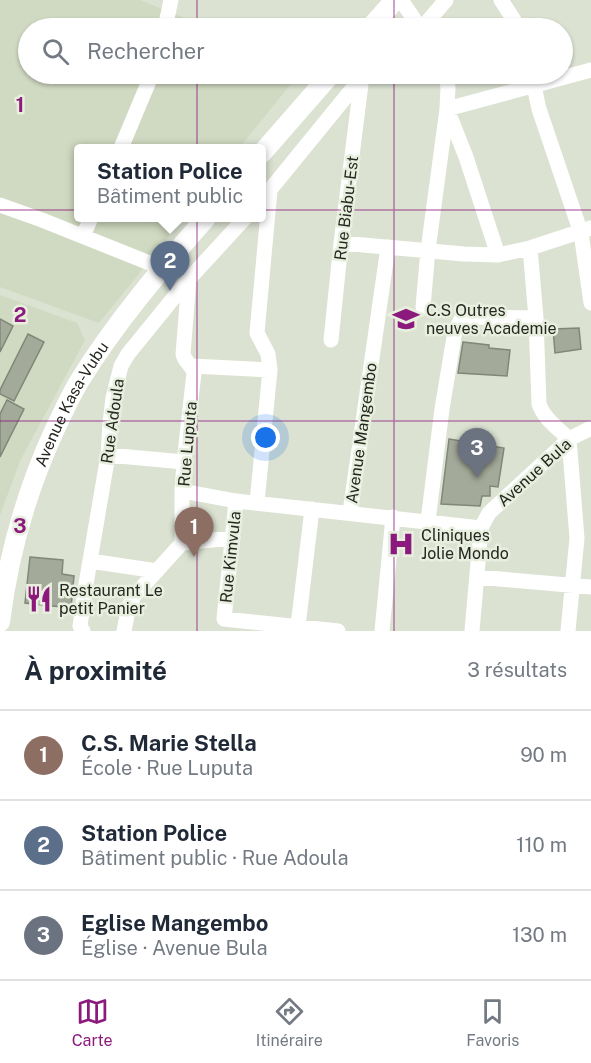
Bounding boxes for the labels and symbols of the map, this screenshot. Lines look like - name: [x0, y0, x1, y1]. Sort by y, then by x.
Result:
- text: 1: [16, 93, 24, 117]
- street label: Rue Biabu-Est: [331, 155, 362, 261]
- pin: 2: [150, 242, 190, 291]
- place label: C.S Outres neuves Academie: [426, 301, 556, 338]
- text: 2: [14, 303, 26, 327]
- school or university icon: C.S Outres neuves Academie: [391, 304, 421, 334]
- street label: Avenue Kasa-Vubu: [31, 338, 113, 470]
- street label: Avenue Mangembo: [342, 361, 381, 505]
- street label: Rue Adoula: [97, 377, 128, 465]
- street label: Rue Luputa: [174, 401, 201, 487]
- your location: [251, 423, 280, 452]
- pin: 3: [458, 428, 496, 478]
- street label: Avenue Bula: [494, 434, 575, 510]
- pin: 1: [174, 508, 214, 557]
- street label: Rue Kimvula: [216, 510, 245, 604]
- text: 3: [13, 514, 27, 538]
- place label: Cliniques Jolie Mondo: [421, 526, 509, 563]
- hospital icon: Cliniques Jolie Mondo: [386, 529, 416, 559]
- place label: Restaurant Le petit Panier: [59, 581, 163, 618]
- restaurant icon: Restaurant Le petit Panier: [24, 584, 54, 614]

